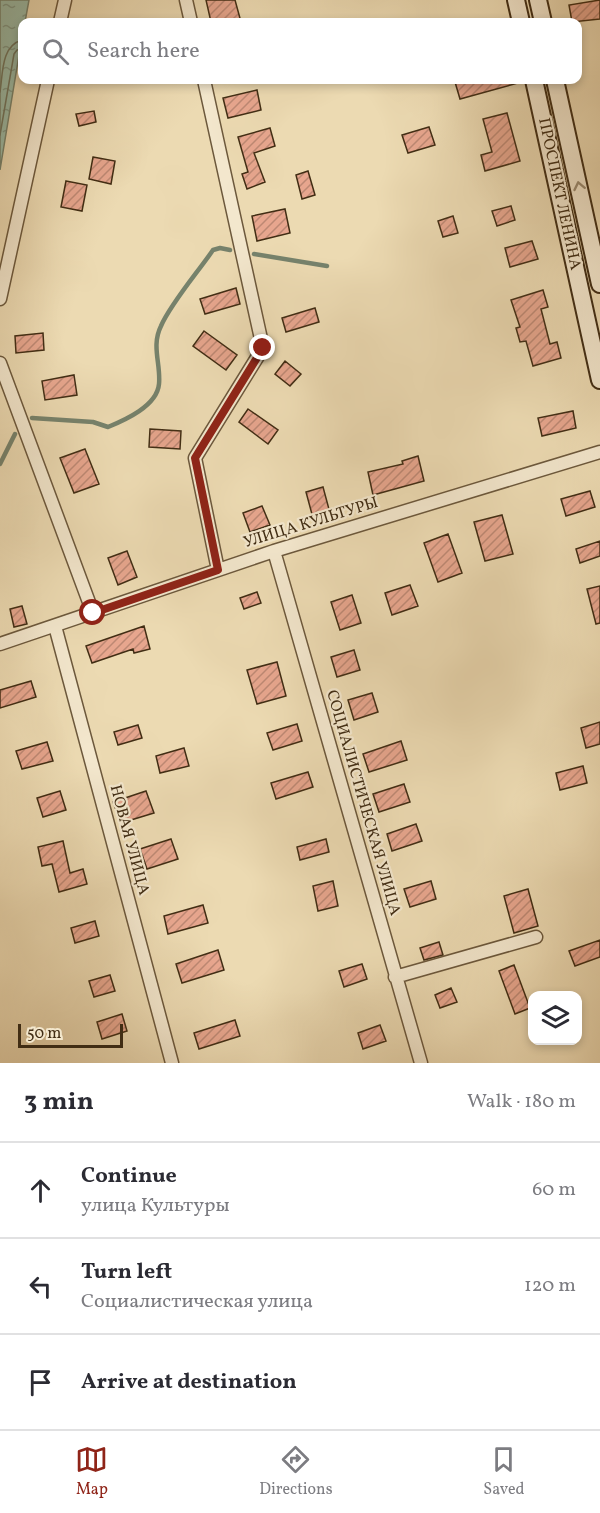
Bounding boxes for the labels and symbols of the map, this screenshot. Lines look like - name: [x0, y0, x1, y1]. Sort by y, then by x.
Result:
- street label: ПРОСПЕКТ ЛЕНИНА: [532, 116, 586, 272]
- one-way arrow: [573, 181, 586, 191]
- route end: [249, 334, 275, 360]
- street label: УЛИЦА КУЛЬТУРЫ: [241, 492, 381, 554]
- route start: [79, 599, 105, 625]
- street label: СОЦИАЛИСТИЧЕСКАЯ УЛИЦА: [320, 688, 406, 918]
- street label: НОВАЯ УЛИЦА: [104, 782, 154, 898]
- scale bar: [18, 1021, 123, 1048]

